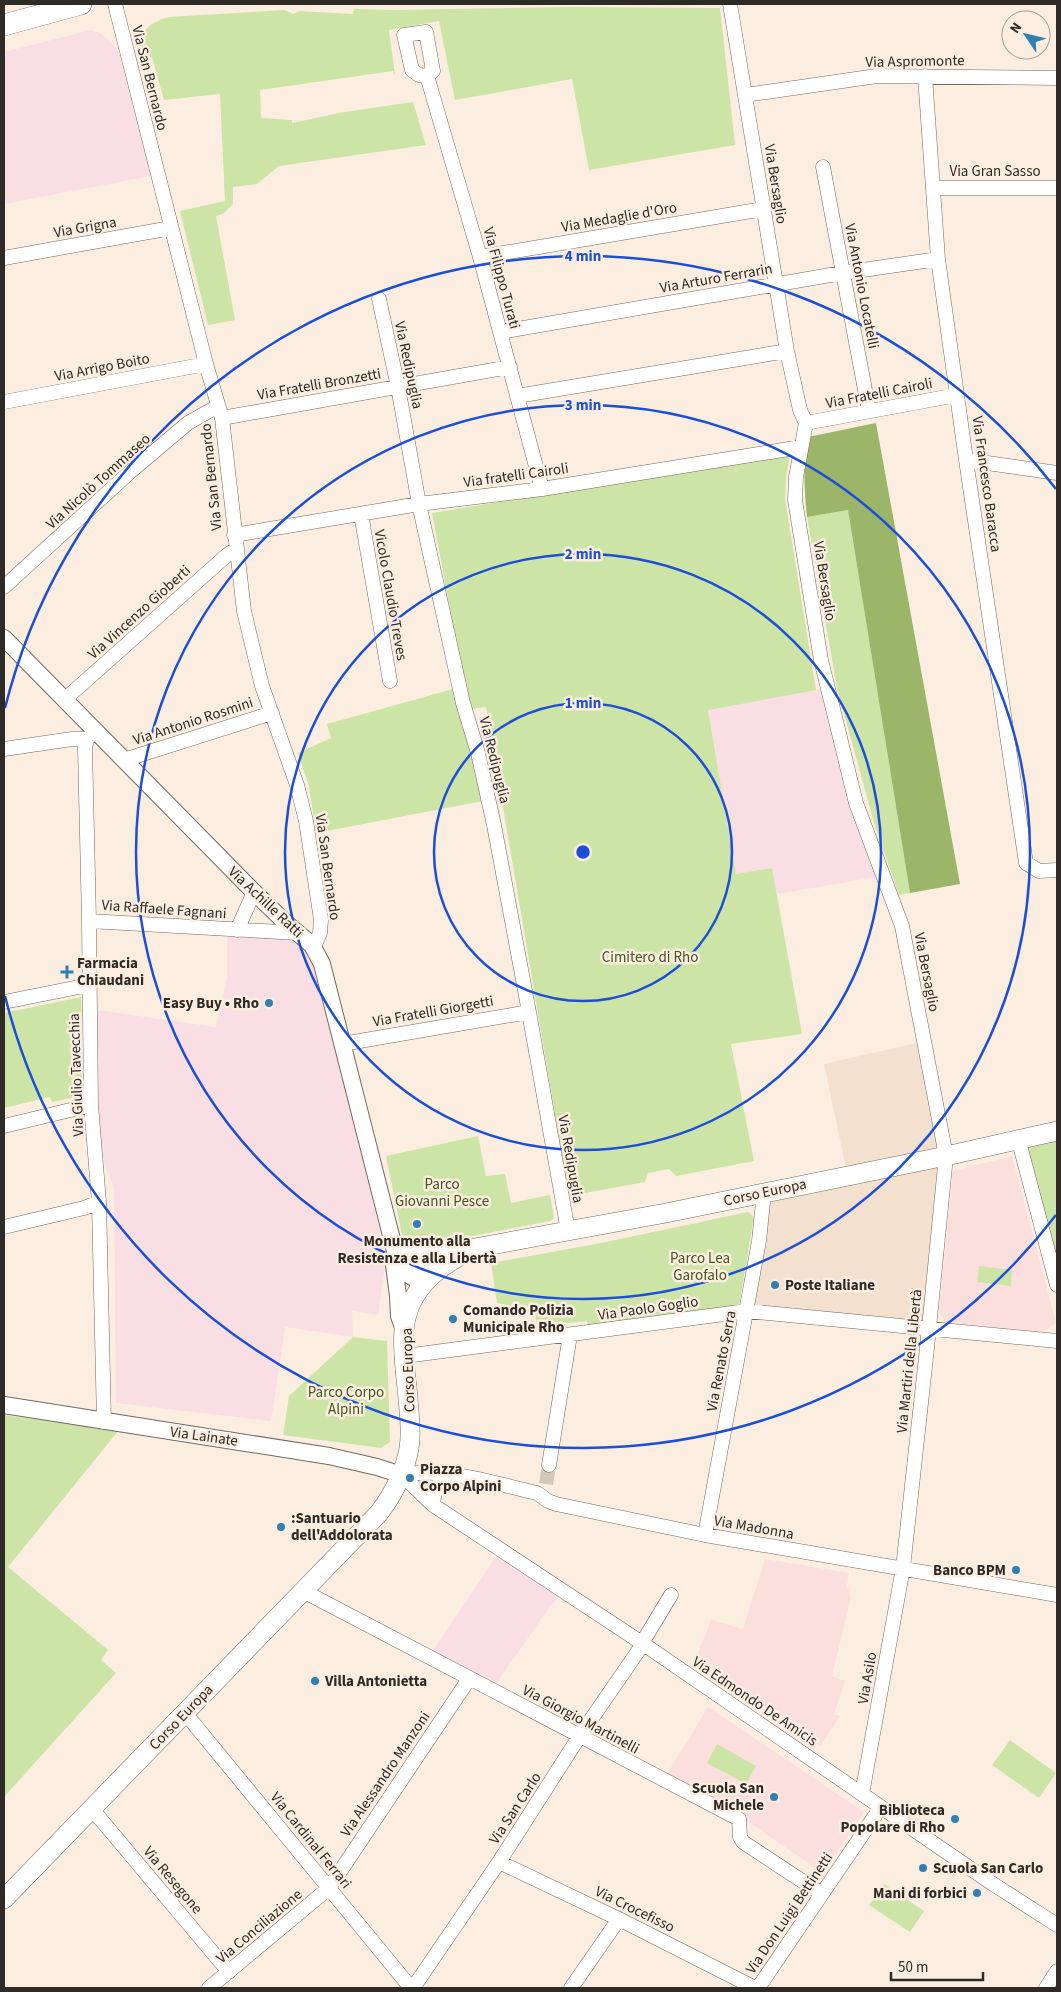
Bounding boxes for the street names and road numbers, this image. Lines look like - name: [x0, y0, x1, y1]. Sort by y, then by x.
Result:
- street label: Via San Bernardo: [126, 23, 173, 133]
- street label: Via Aspromonte: [865, 50, 965, 73]
- street label: Via Bersaglio: [759, 143, 792, 225]
- street label: Via Gran Sasso: [949, 161, 1041, 182]
- street label: Via Medaglie d'Oro: [560, 197, 678, 238]
- street label: Via Grigna: [52, 212, 118, 243]
- street label: Via Antonio Locatelli: [839, 222, 884, 351]
- street label: Via Filippo Turati: [478, 225, 525, 331]
- street label: Via Arturo Ferrarin: [658, 258, 774, 299]
- street label: Via Redipuglia: [389, 319, 428, 411]
- street label: Via Arrigo Boito: [53, 348, 151, 387]
- street label: Via Fratelli Bronzetti: [256, 363, 383, 406]
- street label: Via Fratelli Cairoli: [824, 373, 934, 414]
- street label: Via Francesco Baracca: [967, 415, 1006, 553]
- street label: Via San Bernardo: [195, 422, 228, 532]
- street label: Via Nicolò Tommaseo: [41, 429, 155, 534]
- street label: Via fratelli Cairoli: [462, 458, 570, 493]
- street label: Vicolo Claudio Treves: [369, 528, 412, 662]
- street label: Via Bersaglio: [808, 540, 841, 622]
- street label: Via Vincenzo Gioberti: [83, 560, 195, 664]
- street label: Via Antonio Rosmini: [130, 692, 256, 751]
- street label: Via Redipuglia: [474, 714, 515, 806]
- street label: Via San Bernardo: [310, 812, 345, 922]
- street label: Via Achille Ratti: [223, 862, 308, 943]
- street label: Via Raffaele Fagnani: [101, 895, 227, 924]
- street label: Via Bersaglio: [909, 931, 944, 1014]
- street label: Via Fratelli Giorgetti: [371, 991, 495, 1032]
- street label: Via Giulio Tavecchia: [64, 1013, 89, 1137]
- street label: Via Redipuglia: [552, 1113, 589, 1205]
- street label: Corso Europa: [722, 1173, 808, 1212]
- street label: Via Martiri della Libertà: [892, 1288, 927, 1434]
- street label: Via Paolo Goglio: [597, 1291, 700, 1326]
- street label: Via Renato Serra: [701, 1309, 742, 1413]
- street label: Corso Europa: [397, 1328, 420, 1412]
- street label: Via Lainate: [169, 1421, 239, 1452]
- street label: Via Madonna: [712, 1510, 796, 1545]
- street label: Via Asilo: [853, 1650, 882, 1706]
- street label: Via Edmondo De Amicis: [688, 1652, 822, 1751]
- street label: Corso Europa: [145, 1680, 218, 1755]
- street label: Via Giorgio Martinelli: [518, 1680, 643, 1759]
- street label: Via Alessandro Manzoni: [336, 1707, 435, 1841]
- street label: Via San Carlo: [484, 1768, 547, 1848]
- street label: Via Cardinal Ferrari: [265, 1787, 356, 1893]
- street label: Via Resegone: [138, 1842, 207, 1919]
- street label: Via Don Luigi Bettinetti: [741, 1848, 838, 1978]
- street label: Via Crocefisso: [591, 1881, 678, 1938]
- street label: Via Conciliazione: [212, 1884, 307, 1969]

